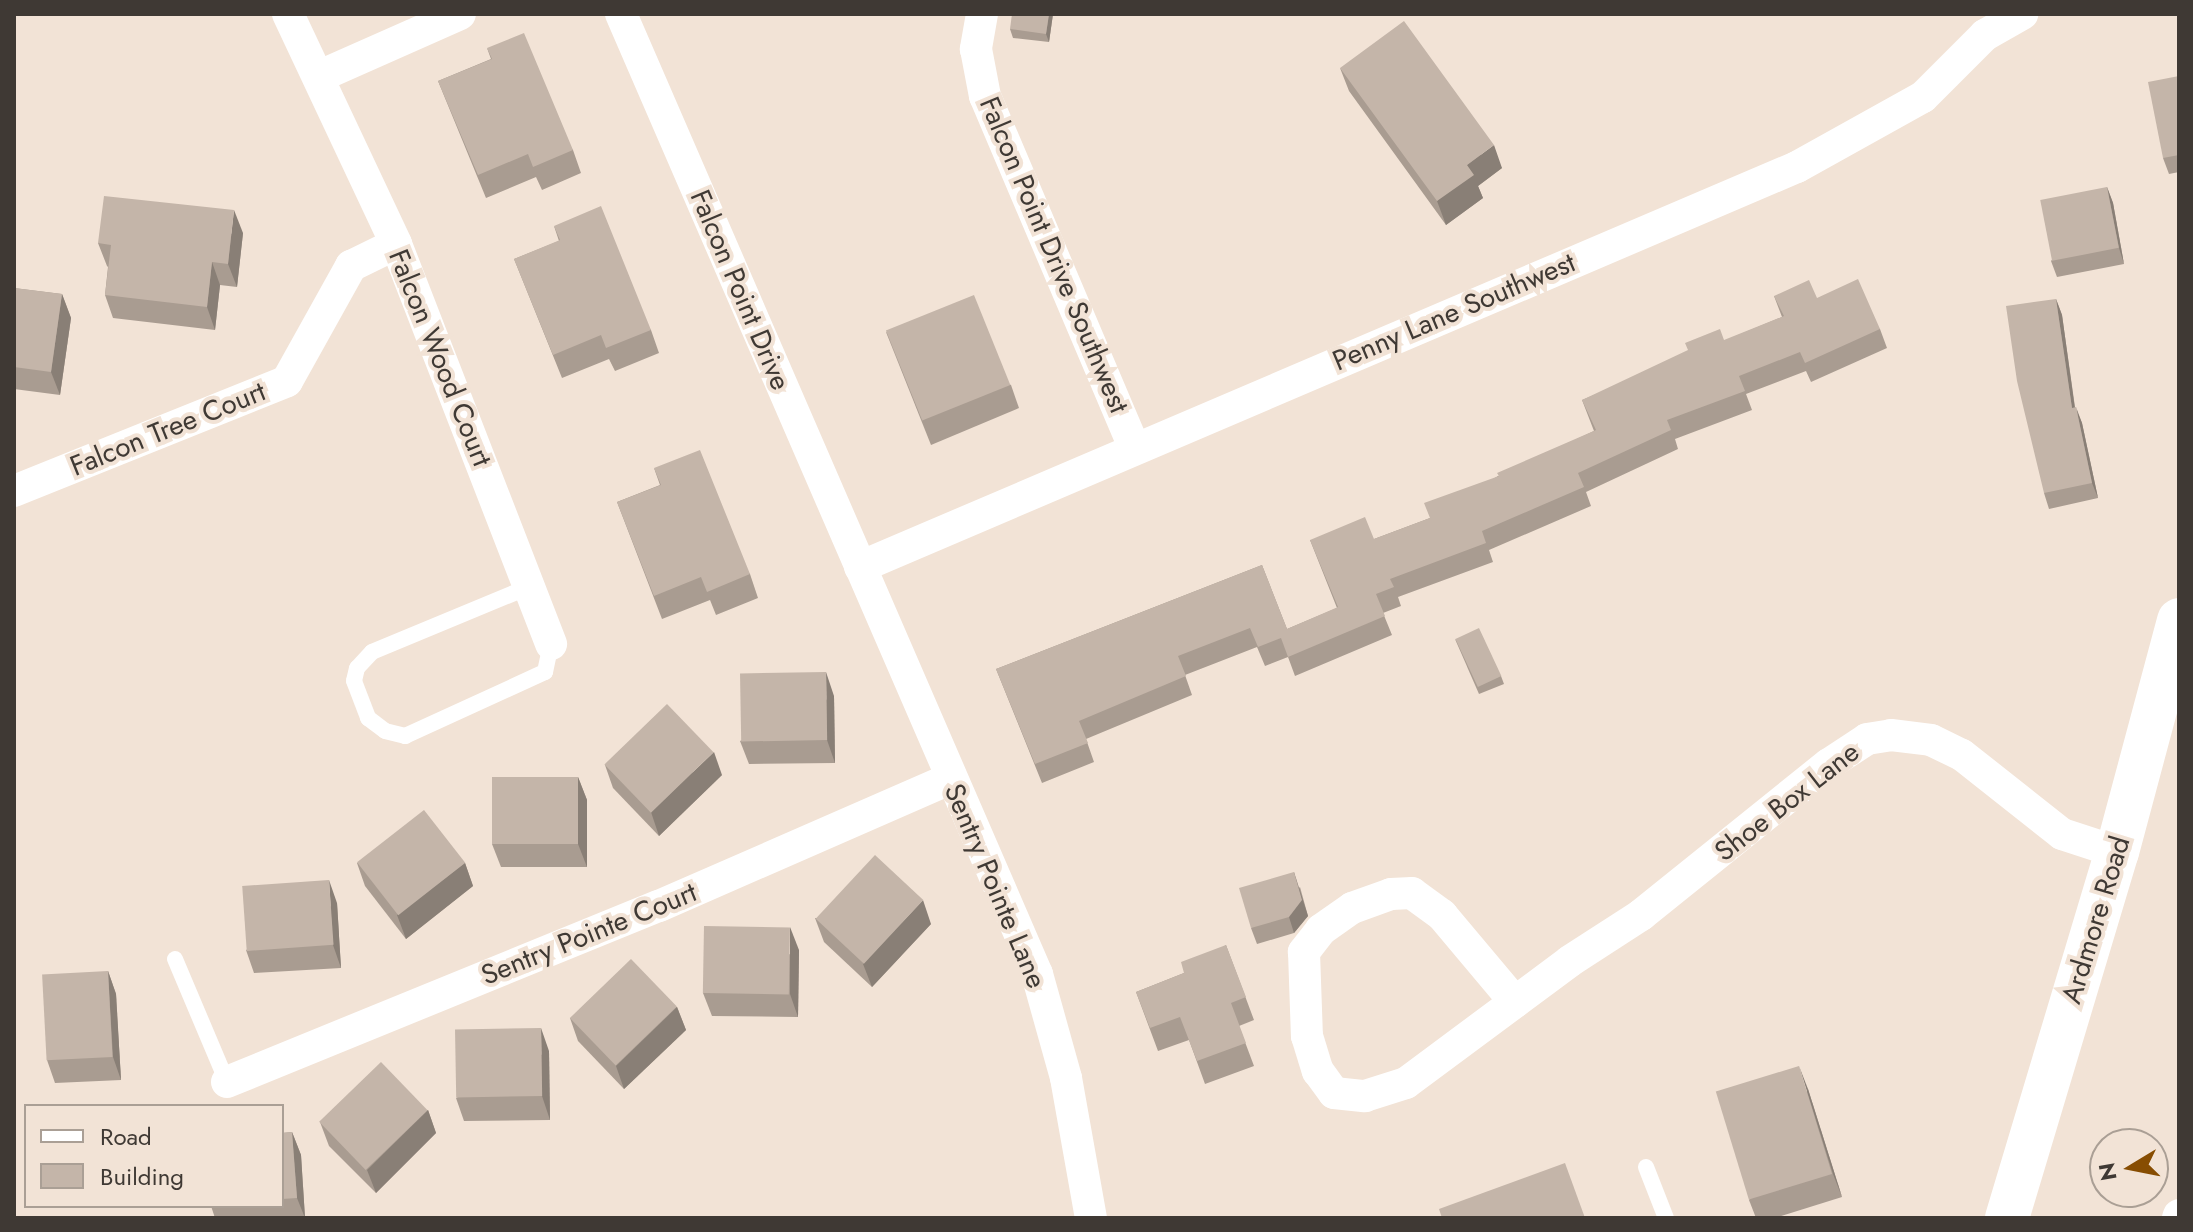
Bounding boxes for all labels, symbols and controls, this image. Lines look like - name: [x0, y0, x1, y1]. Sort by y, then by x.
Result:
- street label: Falcon Point Drive Southwest: [972, 92, 1136, 418]
- street label: Falcon Point Drive: [683, 185, 797, 395]
- street label: Falcon Wood Court: [381, 245, 499, 471]
- street label: Penny Lane Southwest: [1328, 246, 1580, 378]
- street label: Falcon Tree Court: [65, 375, 271, 483]
- street label: Shoe Box Lane: [1708, 735, 1866, 869]
- street label: Sentry Pointe Lane: [937, 779, 1053, 993]
- street label: Ardmore Road: [2055, 832, 2137, 1008]
- street label: Sentry Pointe Court: [476, 876, 702, 992]
- legend: [24, 1104, 284, 1208]
- text: Road: [100, 1119, 152, 1154]
- north arrow: [2089, 1128, 2169, 1208]
- text: Building: [100, 1159, 184, 1194]
- text: N: [2090, 1160, 2125, 1183]

